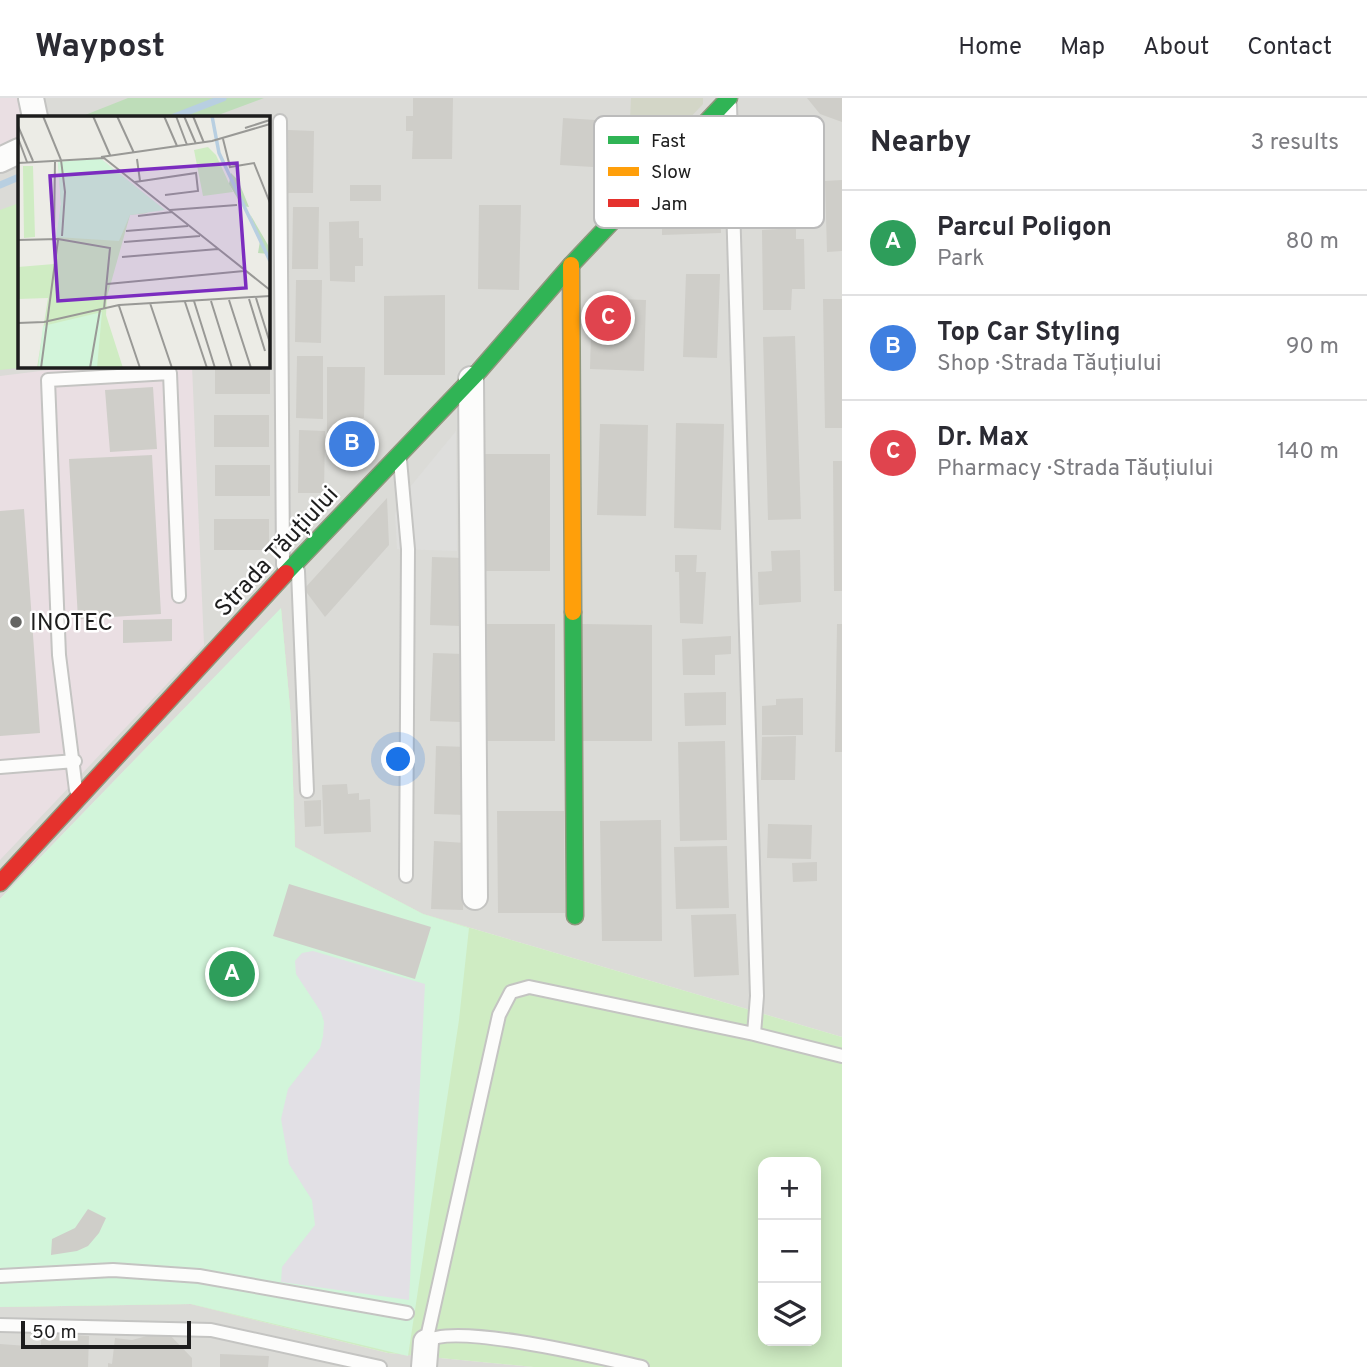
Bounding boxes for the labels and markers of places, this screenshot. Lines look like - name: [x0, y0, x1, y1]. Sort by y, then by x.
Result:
- pin: C: [585, 292, 631, 344]
- pin: B: [329, 418, 375, 470]
- place label: INOTEC: [30, 609, 113, 639]
- marker: INOTEC: [8, 614, 24, 630]
- pin: A: [209, 948, 255, 1000]

